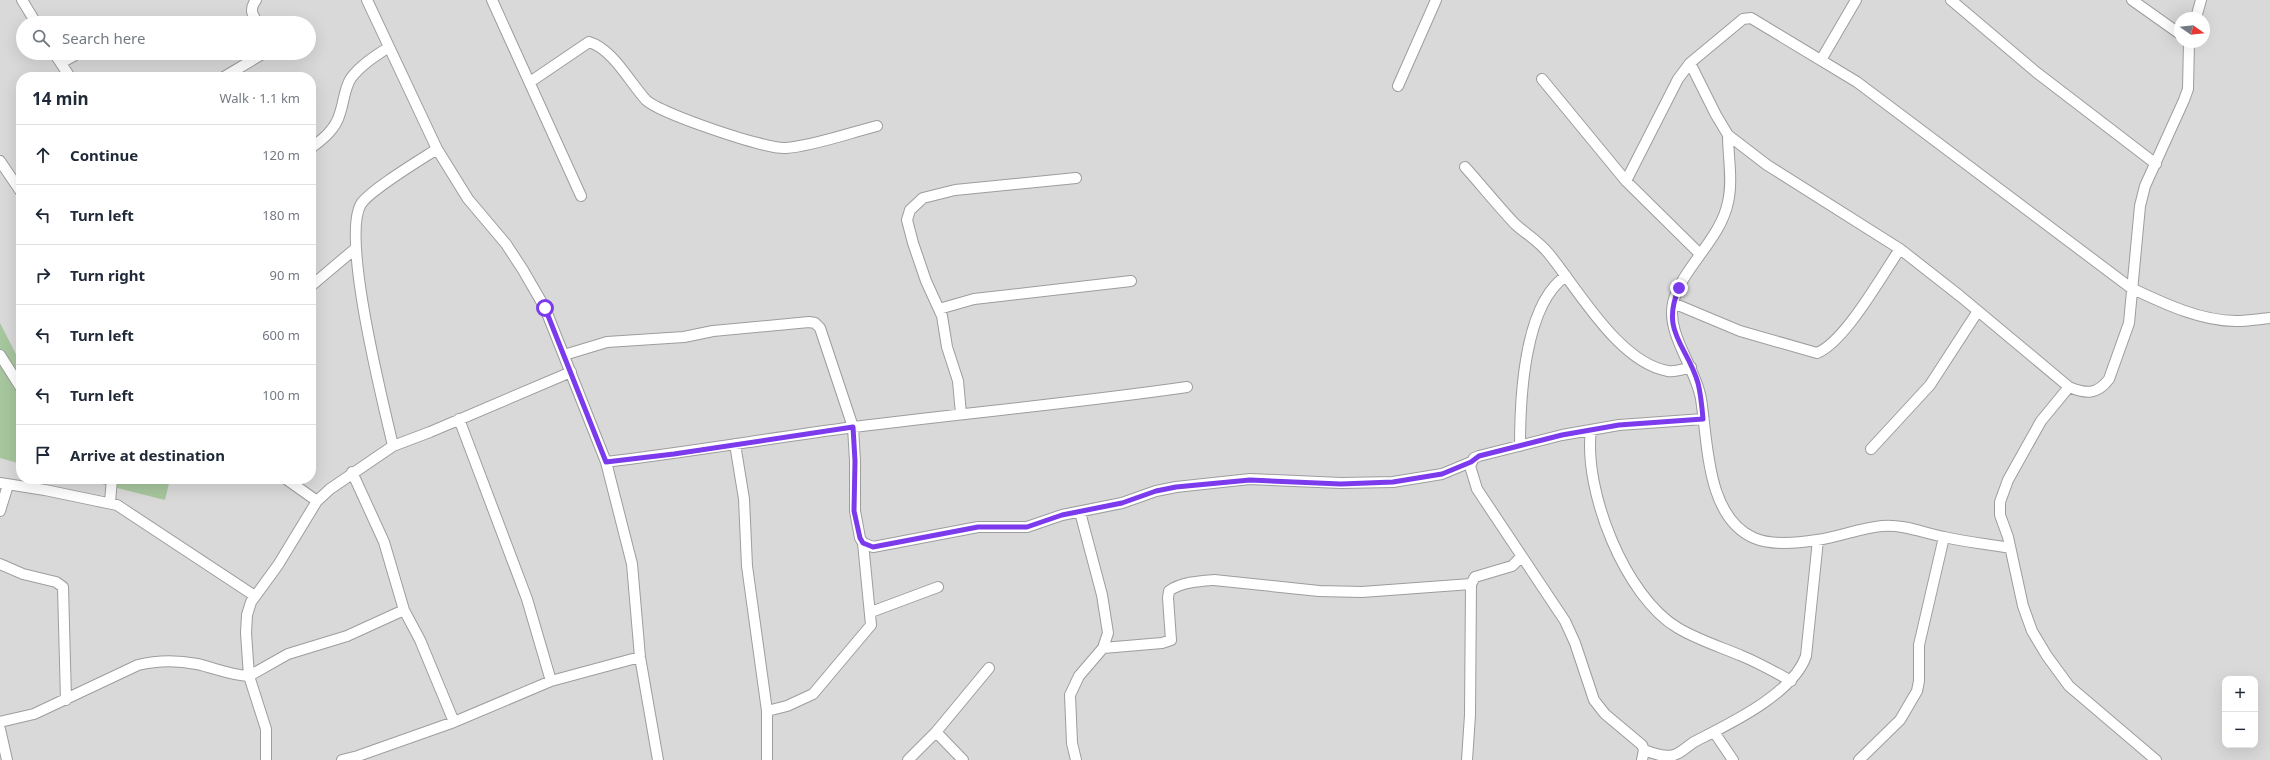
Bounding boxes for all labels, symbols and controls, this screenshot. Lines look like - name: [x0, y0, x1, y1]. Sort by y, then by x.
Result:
- north arrow: [2174, 12, 2210, 48]
- search box: [16, 16, 316, 60]
- icon: search: [30, 27, 52, 49]
- text: Search here: [62, 28, 145, 48]
- text: 14 min: [32, 87, 89, 110]
- text: Walk · 1.1 km: [220, 89, 300, 107]
- icon: ahead: [32, 144, 54, 166]
- text: Continue: [70, 145, 138, 165]
- text: 120 m: [262, 146, 300, 164]
- icon: left: [32, 204, 54, 226]
- text: Turn left: [70, 205, 134, 225]
- text: 180 m: [262, 206, 300, 224]
- icon: right: [32, 264, 54, 286]
- text: Turn right: [70, 265, 145, 285]
- text: 90 m: [270, 266, 300, 284]
- route end: [1670, 279, 1688, 297]
- route start: [536, 299, 554, 317]
- icon: left: [32, 324, 54, 346]
- text: Turn left: [70, 325, 134, 345]
- text: 600 m: [262, 326, 300, 344]
- icon: left: [32, 384, 54, 406]
- text: Turn left: [70, 385, 134, 405]
- text: 100 m: [262, 386, 300, 404]
- icon: arrive: [32, 444, 54, 466]
- text: Arrive at destination: [70, 445, 225, 465]
- map controls: [2222, 676, 2258, 748]
- button: +: [2222, 676, 2258, 712]
- button: −: [2222, 712, 2258, 748]

